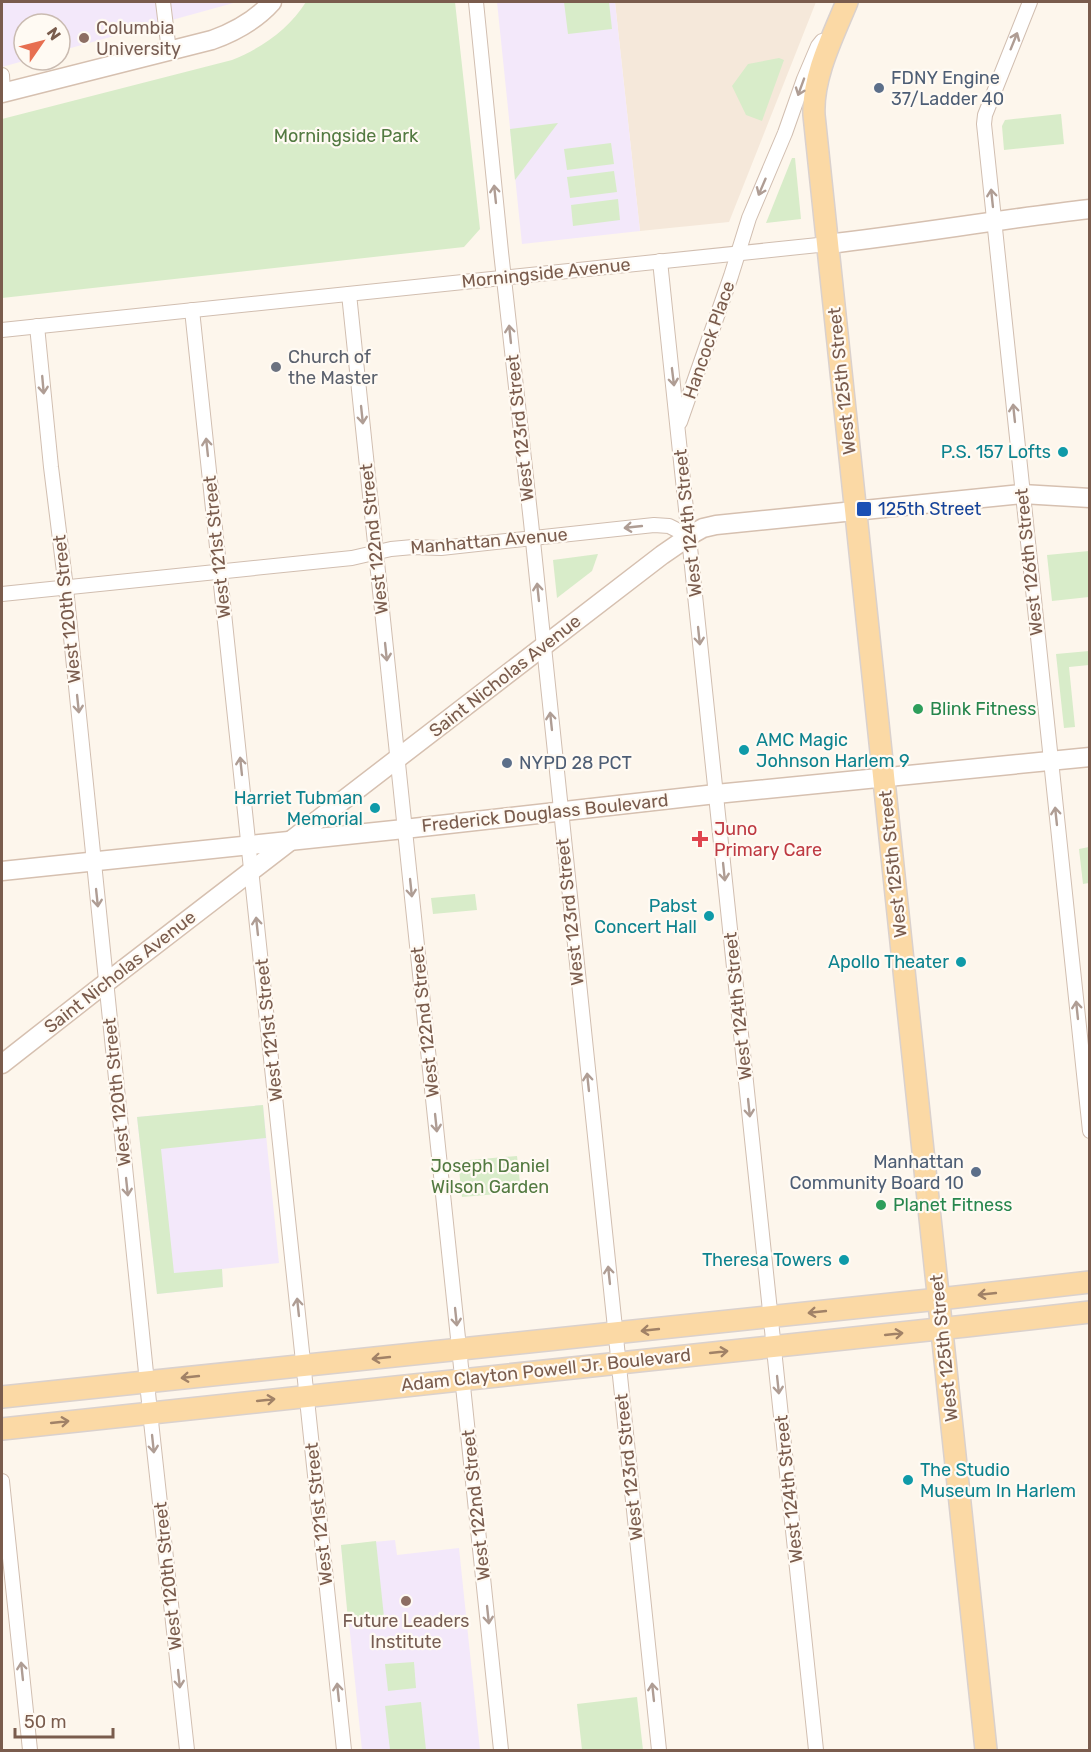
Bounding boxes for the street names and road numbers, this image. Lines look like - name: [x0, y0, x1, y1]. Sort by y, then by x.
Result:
- street label: Morningside Avenue: [460, 253, 632, 293]
- street label: Hancock Place: [679, 278, 739, 402]
- street label: West 125th Street: [823, 306, 861, 456]
- street label: West 123rd Street: [501, 353, 539, 503]
- street label: West 124th Street: [669, 448, 707, 598]
- street label: West 122nd Street: [355, 462, 393, 616]
- street label: West 121st Street: [199, 475, 235, 619]
- street label: West 126th Street: [1010, 487, 1048, 637]
- street label: Manhattan Avenue: [409, 523, 569, 559]
- street label: West 120th Street: [48, 534, 86, 684]
- street label: Saint Nicholas Avenue: [425, 610, 585, 742]
- street label: Frederick Douglass Boulevard: [420, 789, 670, 837]
- street label: West 125th Street: [874, 789, 912, 939]
- street label: West 123rd Street: [551, 837, 589, 987]
- street label: Saint Nicholas Avenue: [40, 906, 200, 1038]
- street label: West 124th Street: [719, 931, 757, 1081]
- street label: West 122nd Street: [406, 945, 444, 1099]
- street label: West 121st Street: [251, 958, 287, 1102]
- street label: West 120th Street: [98, 1017, 136, 1167]
- street label: West 125th Street: [925, 1273, 963, 1423]
- street label: Adam Clayton Powell Jr. Boulevard: [400, 1344, 692, 1396]
- street label: West 123rd Street: [610, 1392, 648, 1542]
- street label: West 124th Street: [770, 1414, 808, 1564]
- street label: West 122nd Street: [457, 1428, 495, 1582]
- street label: West 121st Street: [301, 1442, 337, 1586]
- street label: West 120th Street: [149, 1501, 187, 1651]

